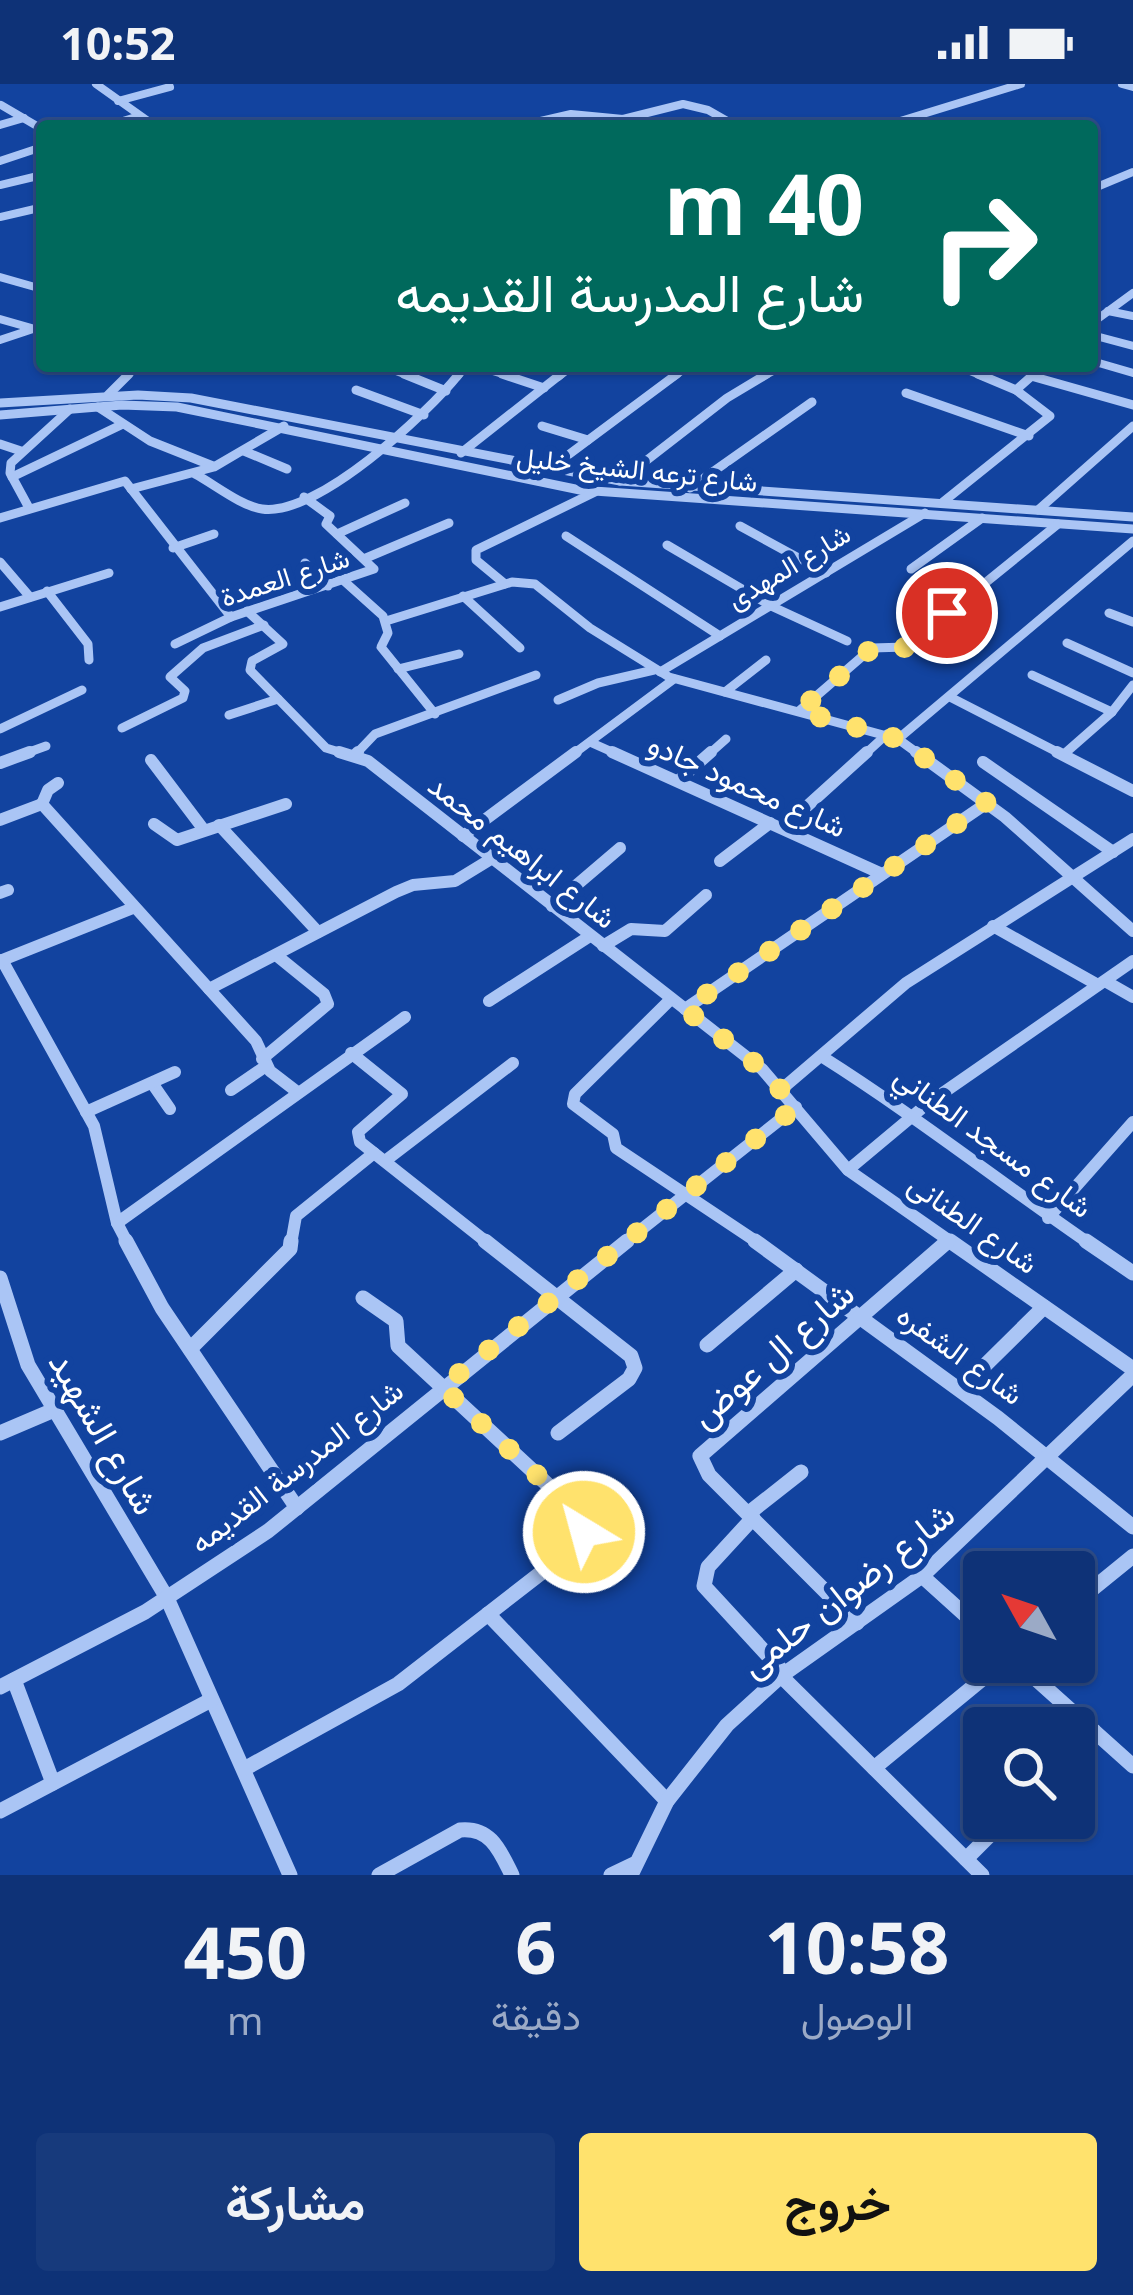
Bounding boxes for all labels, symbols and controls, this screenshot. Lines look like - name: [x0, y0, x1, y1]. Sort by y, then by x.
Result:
- text: 10:52: [60, 12, 176, 73]
- text: 40 m: [664, 145, 864, 260]
- icon: right: [906, 168, 1062, 324]
- text: شارع المدرسة القديمه: [395, 254, 864, 328]
- street label: شارع ترعه الشيخ خليل: [515, 437, 760, 501]
- street label: شارع المهدى: [720, 514, 857, 618]
- street label: شارع العمدة: [215, 538, 354, 616]
- pin: [896, 562, 998, 664]
- icon: arrive: [914, 580, 980, 646]
- street label: شارع محمود جادو: [642, 723, 853, 848]
- street label: شارع ابراهيم محمد: [420, 764, 626, 938]
- street label: شارع مسجد الطناني: [884, 1055, 1101, 1231]
- street label: شارع الطنانى: [900, 1163, 1047, 1283]
- street label: شارع ال عوض: [679, 1269, 865, 1439]
- street label: شارع الشفره: [889, 1294, 1032, 1414]
- street label: شارع الشهيد: [37, 1342, 171, 1524]
- street label: شارع المدرسة القديمه: [181, 1370, 412, 1563]
- position arrow: [521, 1469, 647, 1595]
- street label: شارع رضوان حلمى: [729, 1489, 965, 1689]
- north arrow: [963, 1551, 1095, 1683]
- map controls: [963, 1551, 1095, 1839]
- button: search: [963, 1707, 1095, 1839]
- text: 6: [515, 1897, 556, 1995]
- text: 10:58: [764, 1897, 949, 1995]
- text: 450: [184, 1902, 307, 2000]
- text: دقيقة: [491, 1988, 581, 2041]
- text: الوصول: [801, 1988, 913, 2041]
- text: m: [227, 1993, 264, 2046]
- button: مشاركة: [36, 2133, 555, 2271]
- button: خروج: [579, 2133, 1097, 2271]

